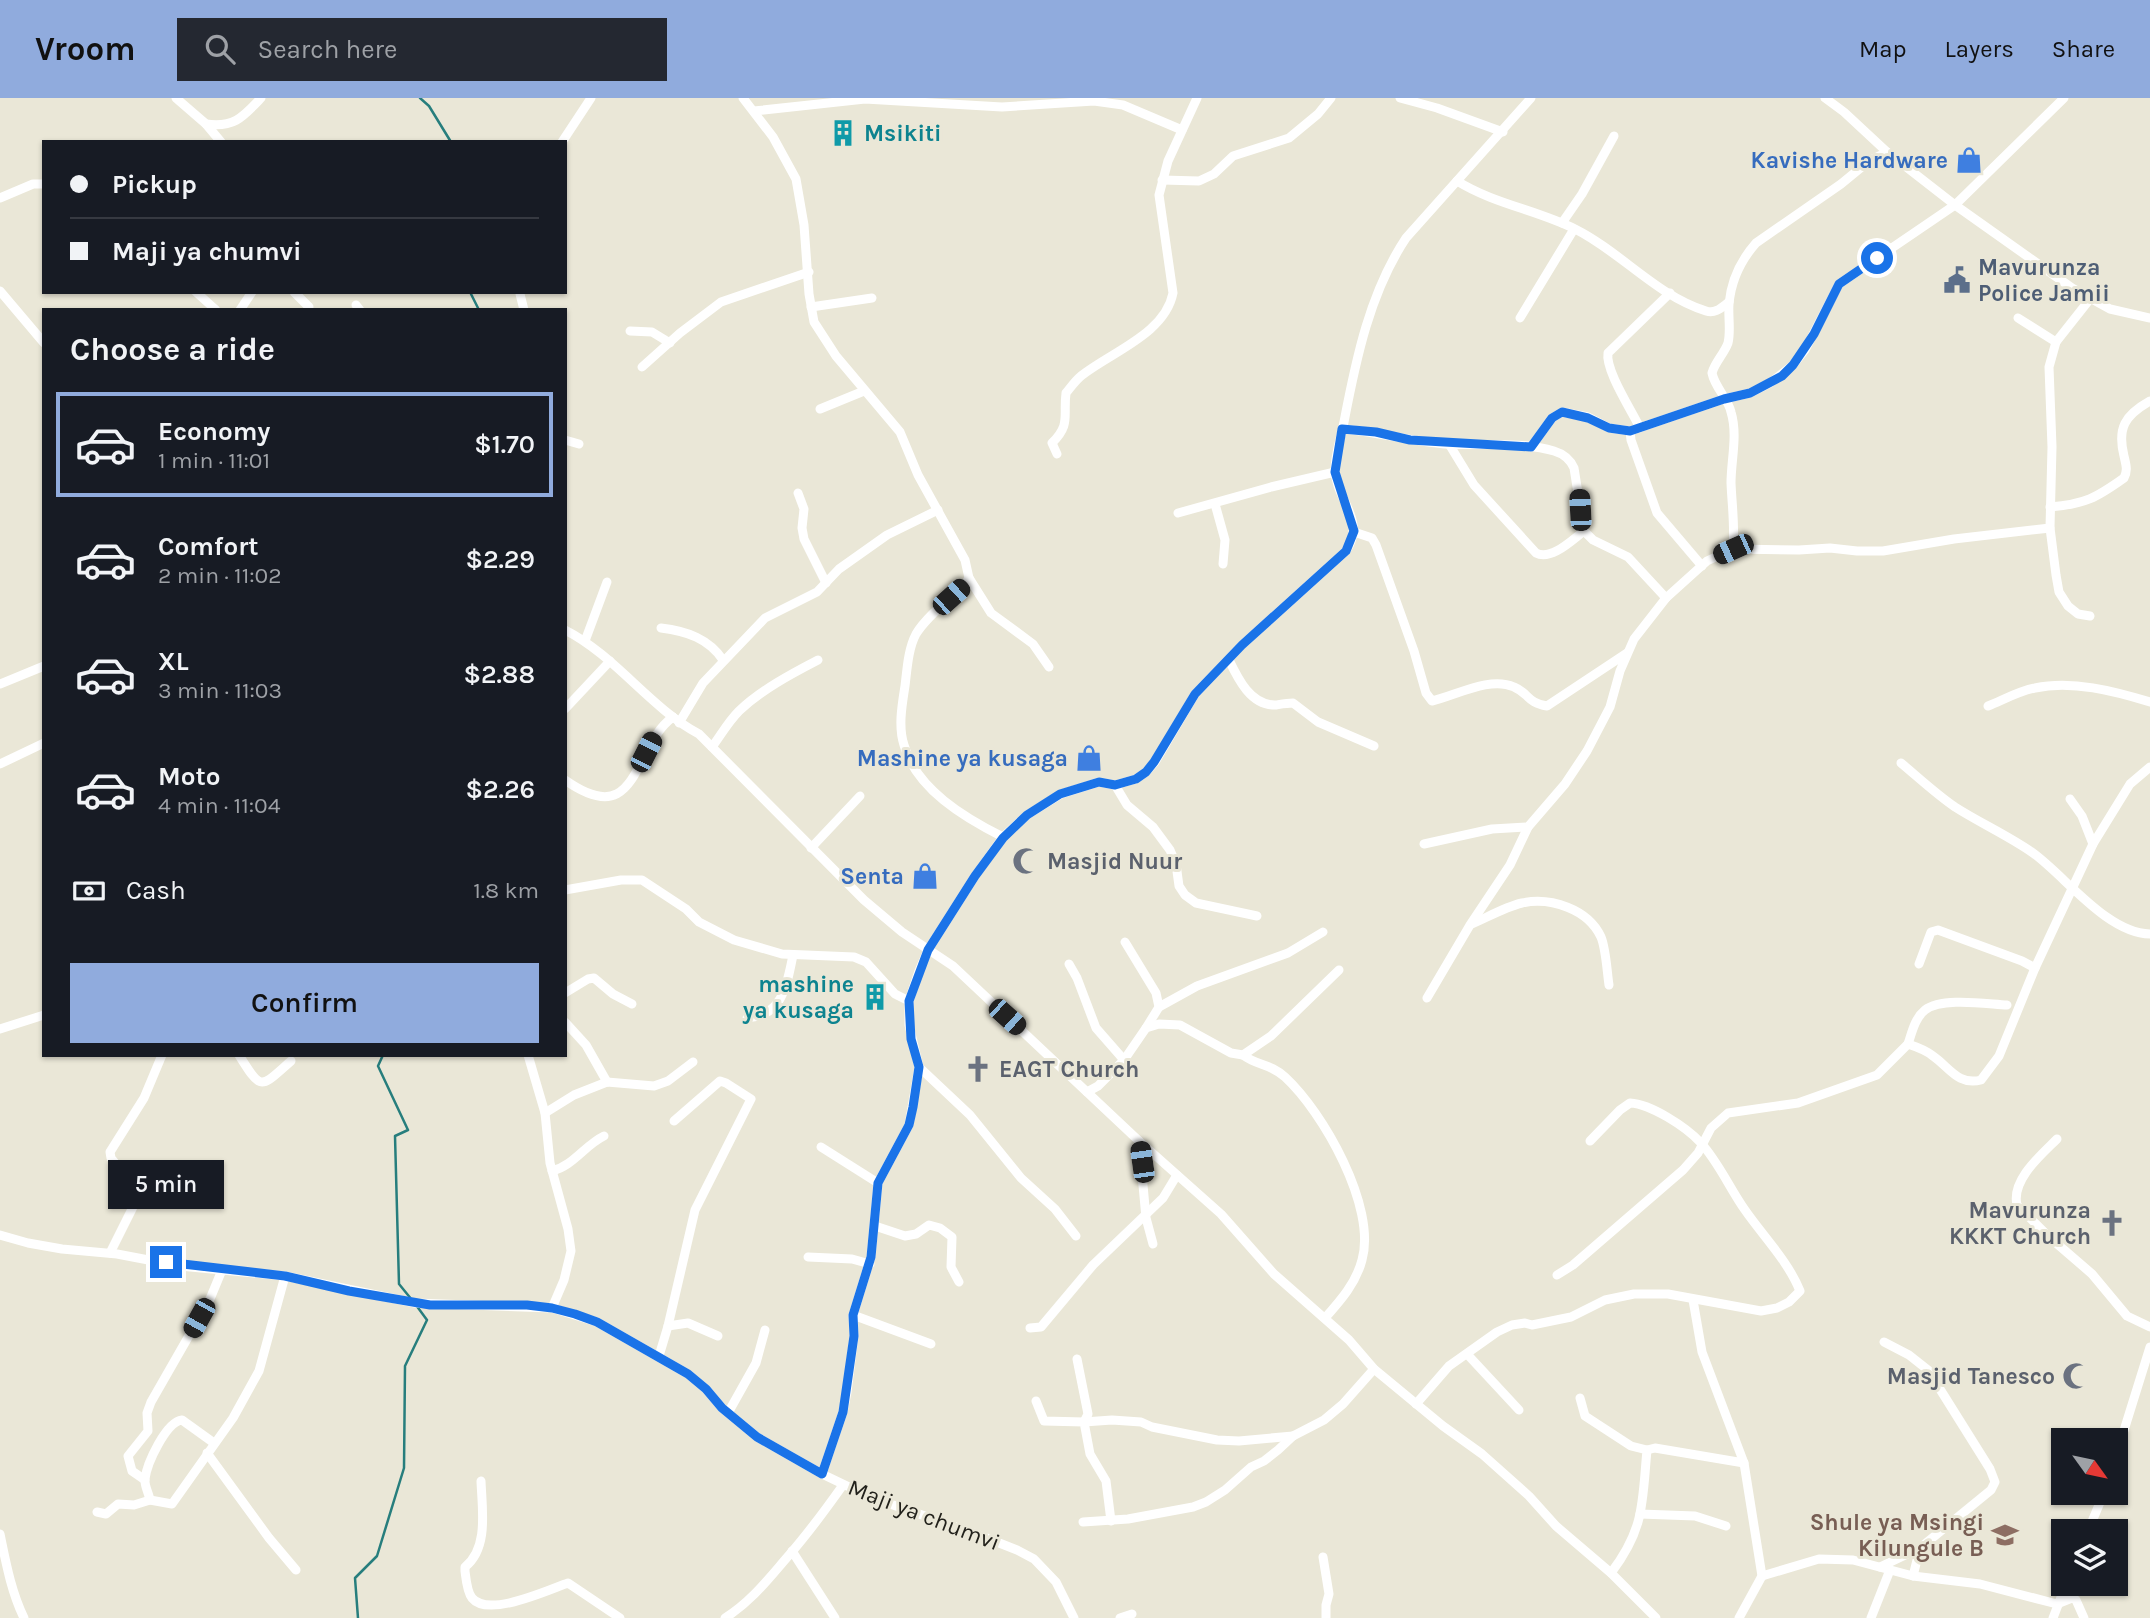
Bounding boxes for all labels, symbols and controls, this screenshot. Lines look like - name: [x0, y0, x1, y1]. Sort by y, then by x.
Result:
- search box: [177, 18, 667, 81]
- text: Vroom: [35, 30, 135, 68]
- icon: search: [201, 30, 239, 68]
- text: Search here: [257, 34, 397, 65]
- text: Map: [1859, 35, 1907, 63]
- text: Layers: [1945, 35, 2014, 63]
- text: Share: [2052, 35, 2115, 63]
- building icon: Msikiti: [828, 118, 858, 148]
- place label: Msikiti: [864, 120, 942, 147]
- shop icon: Kavishe Hardware: [1954, 145, 1984, 175]
- place label: Kavishe Hardware: [1751, 147, 1948, 174]
- text: Pickup: [112, 169, 197, 200]
- text: Maji ya chumvi: [112, 236, 302, 267]
- route start: [1861, 242, 1893, 274]
- place label: Mavurunza Police Jamii: [1978, 254, 2110, 307]
- public building icon: Mavurunza Police Jamii: [1942, 265, 1972, 295]
- text: Choose a ride: [70, 331, 275, 368]
- icon: car: [74, 413, 137, 476]
- text: Economy: [158, 416, 270, 447]
- text: $1.70: [474, 429, 535, 460]
- text: 1 min · 11:01: [158, 447, 270, 474]
- car: [1569, 488, 1592, 532]
- icon: car: [74, 528, 137, 591]
- text: Comfort: [158, 531, 259, 562]
- car: [1710, 531, 1757, 567]
- text: $2.29: [465, 544, 535, 575]
- text: 2 min · 11:02: [158, 562, 282, 589]
- car: [929, 575, 974, 619]
- icon: car: [74, 643, 137, 706]
- text: XL: [158, 646, 189, 677]
- text: $2.88: [463, 659, 535, 690]
- text: 3 min · 11:03: [158, 677, 282, 704]
- car: [628, 729, 665, 775]
- shop icon: Mashine ya kusaga: [1074, 743, 1104, 773]
- place label: Mashine ya kusaga: [857, 745, 1068, 772]
- icon: car: [74, 758, 137, 821]
- text: Moto: [158, 761, 220, 792]
- text: $2.26: [466, 774, 535, 805]
- text: 4 min · 11:04: [158, 792, 281, 819]
- mosque icon: Masjid Nuur: [1011, 846, 1041, 876]
- place label: Masjid Nuur: [1047, 848, 1182, 875]
- shop icon: Senta: [910, 861, 940, 891]
- place label: Senta: [840, 863, 904, 890]
- icon: cash: [70, 872, 108, 910]
- text: Cash: [126, 875, 186, 906]
- text: 1.8 km: [473, 877, 539, 904]
- button: Confirm: [70, 963, 539, 1043]
- place label: mashine ya kusaga: [743, 971, 854, 1024]
- building icon: mashine ya kusaga: [860, 982, 890, 1012]
- car: [985, 995, 1030, 1039]
- church icon: EAGT Church: [963, 1054, 993, 1084]
- place label: EAGT Church: [999, 1056, 1139, 1083]
- car: [1129, 1140, 1156, 1184]
- callout: 5 min: [108, 1160, 224, 1210]
- text: 5 min: [135, 1171, 197, 1198]
- place label: Mavurunza KKKT Church: [1949, 1197, 2091, 1250]
- church icon: Mavurunza KKKT Church: [2097, 1208, 2127, 1238]
- route end: [150, 1246, 182, 1278]
- car: [180, 1295, 219, 1341]
- mosque icon: Masjid Tanesco: [2061, 1361, 2091, 1391]
- place label: Masjid Tanesco: [1887, 1363, 2055, 1390]
- north arrow: [2051, 1428, 2128, 1505]
- map controls: [2051, 1428, 2128, 1596]
- street label: Maji ya chumvi: [844, 1474, 1004, 1556]
- place label: Shule ya Msingi Kilungule B: [1810, 1509, 1984, 1562]
- button: layers: [2051, 1519, 2128, 1596]
- school or university icon: Shule ya Msingi Kilungule B: [1990, 1520, 2020, 1550]

